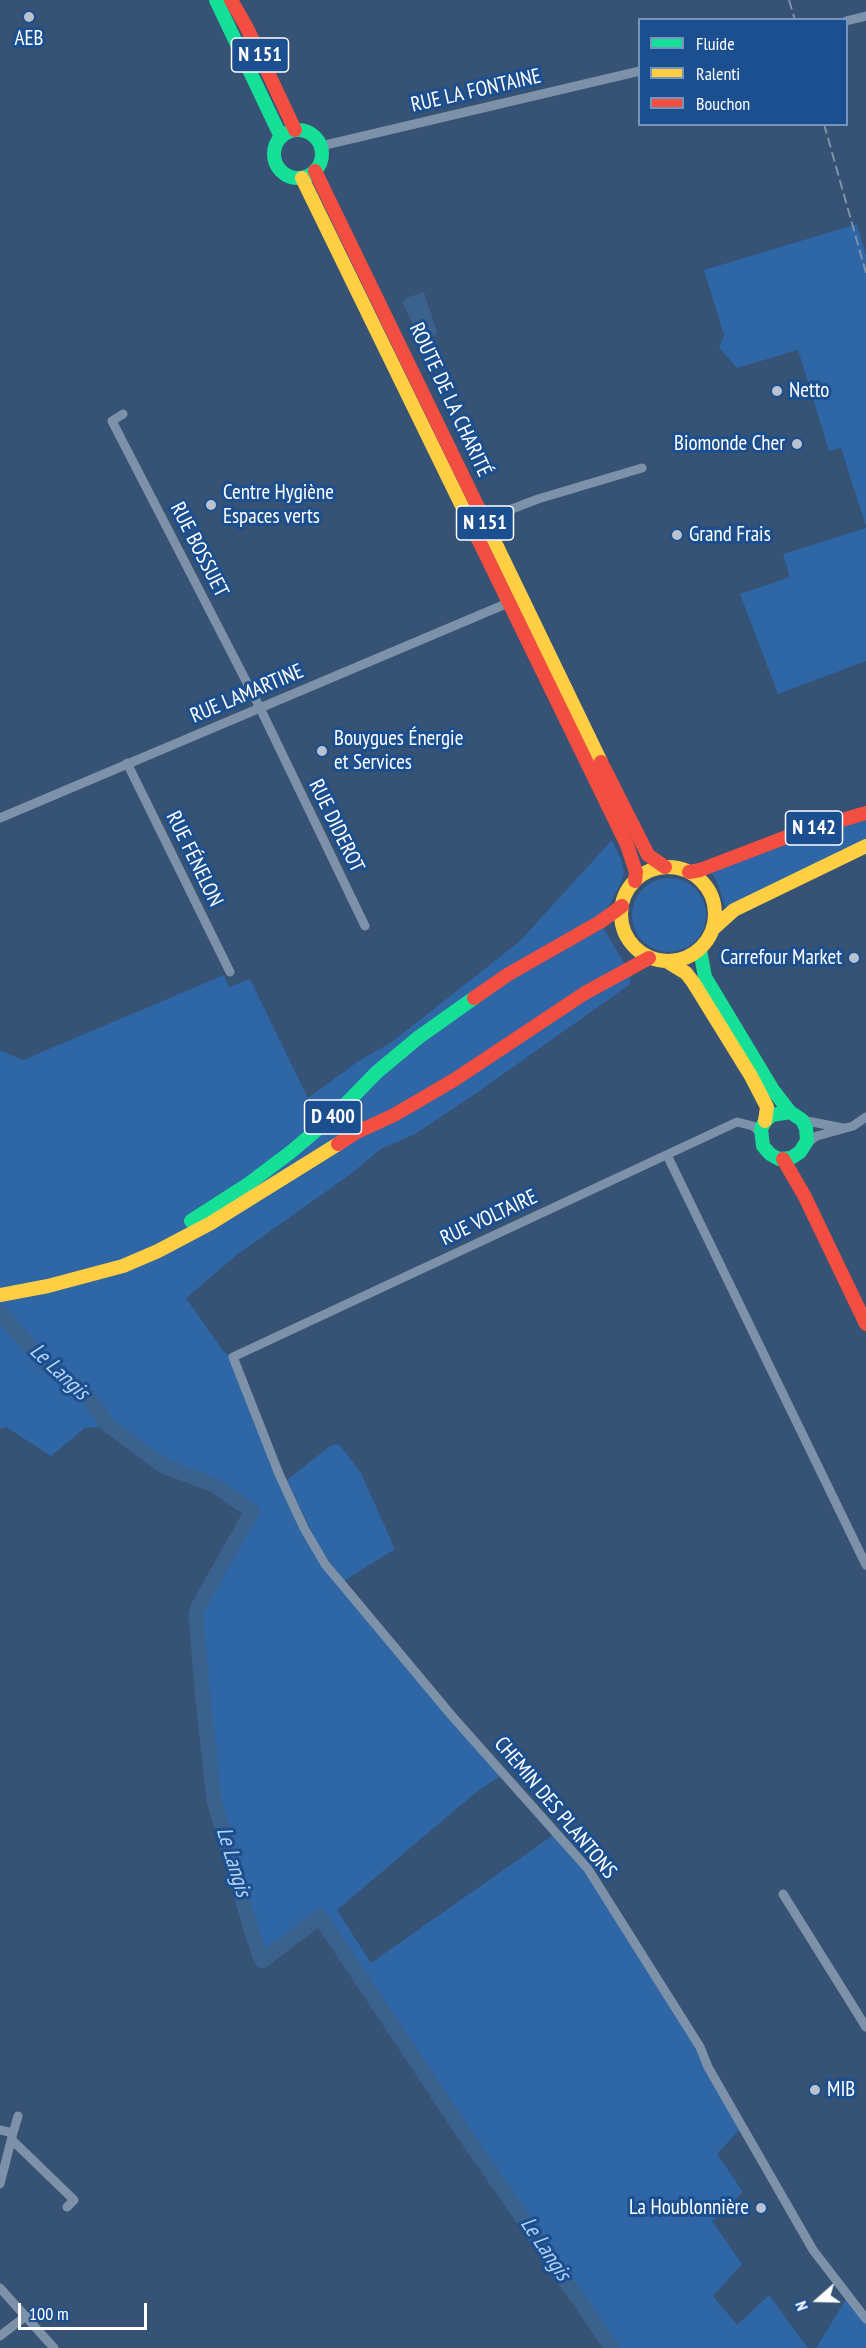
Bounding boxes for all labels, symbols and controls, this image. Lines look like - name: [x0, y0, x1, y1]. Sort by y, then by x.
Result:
- marker: AEB: [22, 10, 36, 24]
- legend: [638, 18, 848, 126]
- place label: AEB: [15, 26, 43, 52]
- text: Fluide: [696, 32, 735, 55]
- road number: N 151: [232, 38, 288, 72]
- text: Ralenti: [696, 62, 740, 85]
- street label: RUE LA FONTAINE: [409, 64, 543, 118]
- text: Bouchon: [696, 92, 750, 115]
- street label: ROUTE DE LA CHARITÉ: [403, 319, 497, 481]
- place label: Netto: [789, 378, 829, 404]
- marker: Netto: [770, 384, 784, 398]
- place label: Biomonde Cher: [674, 431, 785, 457]
- marker: Biomonde Cher: [790, 437, 804, 451]
- place label: Centre Hygiène Espaces verts: [223, 480, 334, 530]
- street label: RUE BOSSUET: [164, 498, 234, 602]
- marker: Centre Hygiène Espaces verts: [204, 498, 218, 512]
- road number: N 151: [456, 506, 514, 540]
- place label: Grand Frais: [689, 522, 771, 548]
- marker: Grand Frais: [670, 528, 684, 542]
- street label: RUE LAMARTINE: [187, 659, 307, 729]
- place label: Bouygues Énergie et Services: [334, 726, 463, 776]
- marker: Bouygues Énergie et Services: [315, 744, 329, 758]
- street label: RUE DIDEROT: [303, 776, 369, 876]
- street label: RUE FÉNELON: [160, 807, 228, 911]
- road number: N 142: [786, 811, 842, 845]
- place label: Carrefour Market: [721, 945, 842, 971]
- marker: Carrefour Market: [847, 951, 861, 965]
- road number: D 400: [304, 1100, 362, 1134]
- street label: RUE VOLTAIRE: [437, 1185, 541, 1251]
- water label: Le Langis: [24, 1338, 94, 1406]
- street label: CHEMIN DES PLANTONS: [488, 1732, 622, 1884]
- water label: Le Langis: [210, 1824, 256, 1900]
- place label: MIB: [827, 2077, 855, 2103]
- marker: MIB: [808, 2083, 822, 2097]
- place label: La Houblonnière: [629, 2195, 749, 2221]
- marker: La Houblonnière: [754, 2201, 768, 2215]
- water label: Le Langis: [514, 2212, 576, 2286]
- north arrow: [788, 2270, 848, 2330]
- scale bar: [21, 2291, 150, 2329]
- text: N: [790, 2299, 812, 2314]
- text: 100 m: [29, 2302, 69, 2325]

